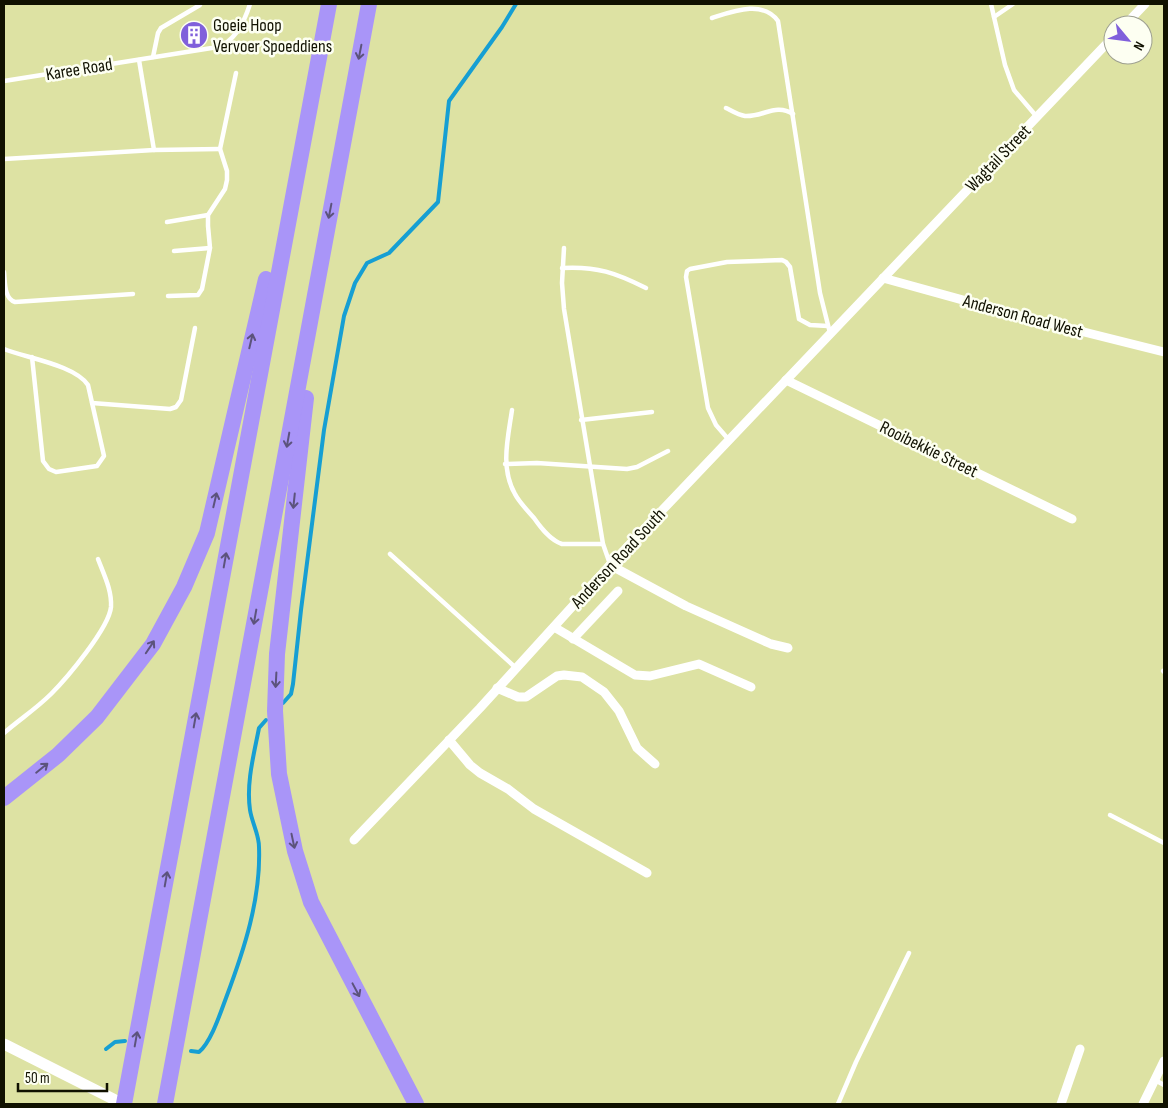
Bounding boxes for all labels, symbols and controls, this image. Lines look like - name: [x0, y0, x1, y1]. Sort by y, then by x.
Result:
- place label: Goeie Hoop Vervoer Spoeddiens: [213, 15, 332, 57]
- north arrow: [1103, 15, 1153, 65]
- building icon: Goeie Hoop Vervoer Spoeddiens: [179, 20, 209, 50]
- text: N: [1130, 39, 1148, 53]
- one-way arrow: [355, 43, 365, 59]
- street label: Karee Road: [44, 54, 114, 85]
- street label: Wagtail Street: [961, 120, 1036, 196]
- one-way arrow: [325, 203, 335, 219]
- street label: Anderson Road West: [960, 290, 1086, 343]
- one-way arrow: [247, 334, 256, 350]
- street label: Rooibekkie Street: [876, 417, 982, 482]
- one-way arrow: [283, 432, 292, 448]
- one-way arrow: [211, 492, 220, 508]
- one-way arrow: [289, 493, 299, 509]
- street label: Anderson Road South: [566, 504, 670, 613]
- one-way arrow: [220, 552, 230, 568]
- one-way arrow: [250, 609, 260, 625]
- one-way arrow: [145, 641, 155, 655]
- one-way arrow: [271, 672, 281, 688]
- one-way arrow: [191, 712, 201, 728]
- one-way arrow: [35, 763, 48, 774]
- one-way arrow: [288, 833, 298, 849]
- one-way arrow: [161, 872, 171, 888]
- one-way arrow: [351, 982, 361, 997]
- one-way arrow: [132, 1032, 141, 1048]
- scale bar: [18, 1060, 106, 1092]
- text: 50 m: [25, 1069, 50, 1088]

